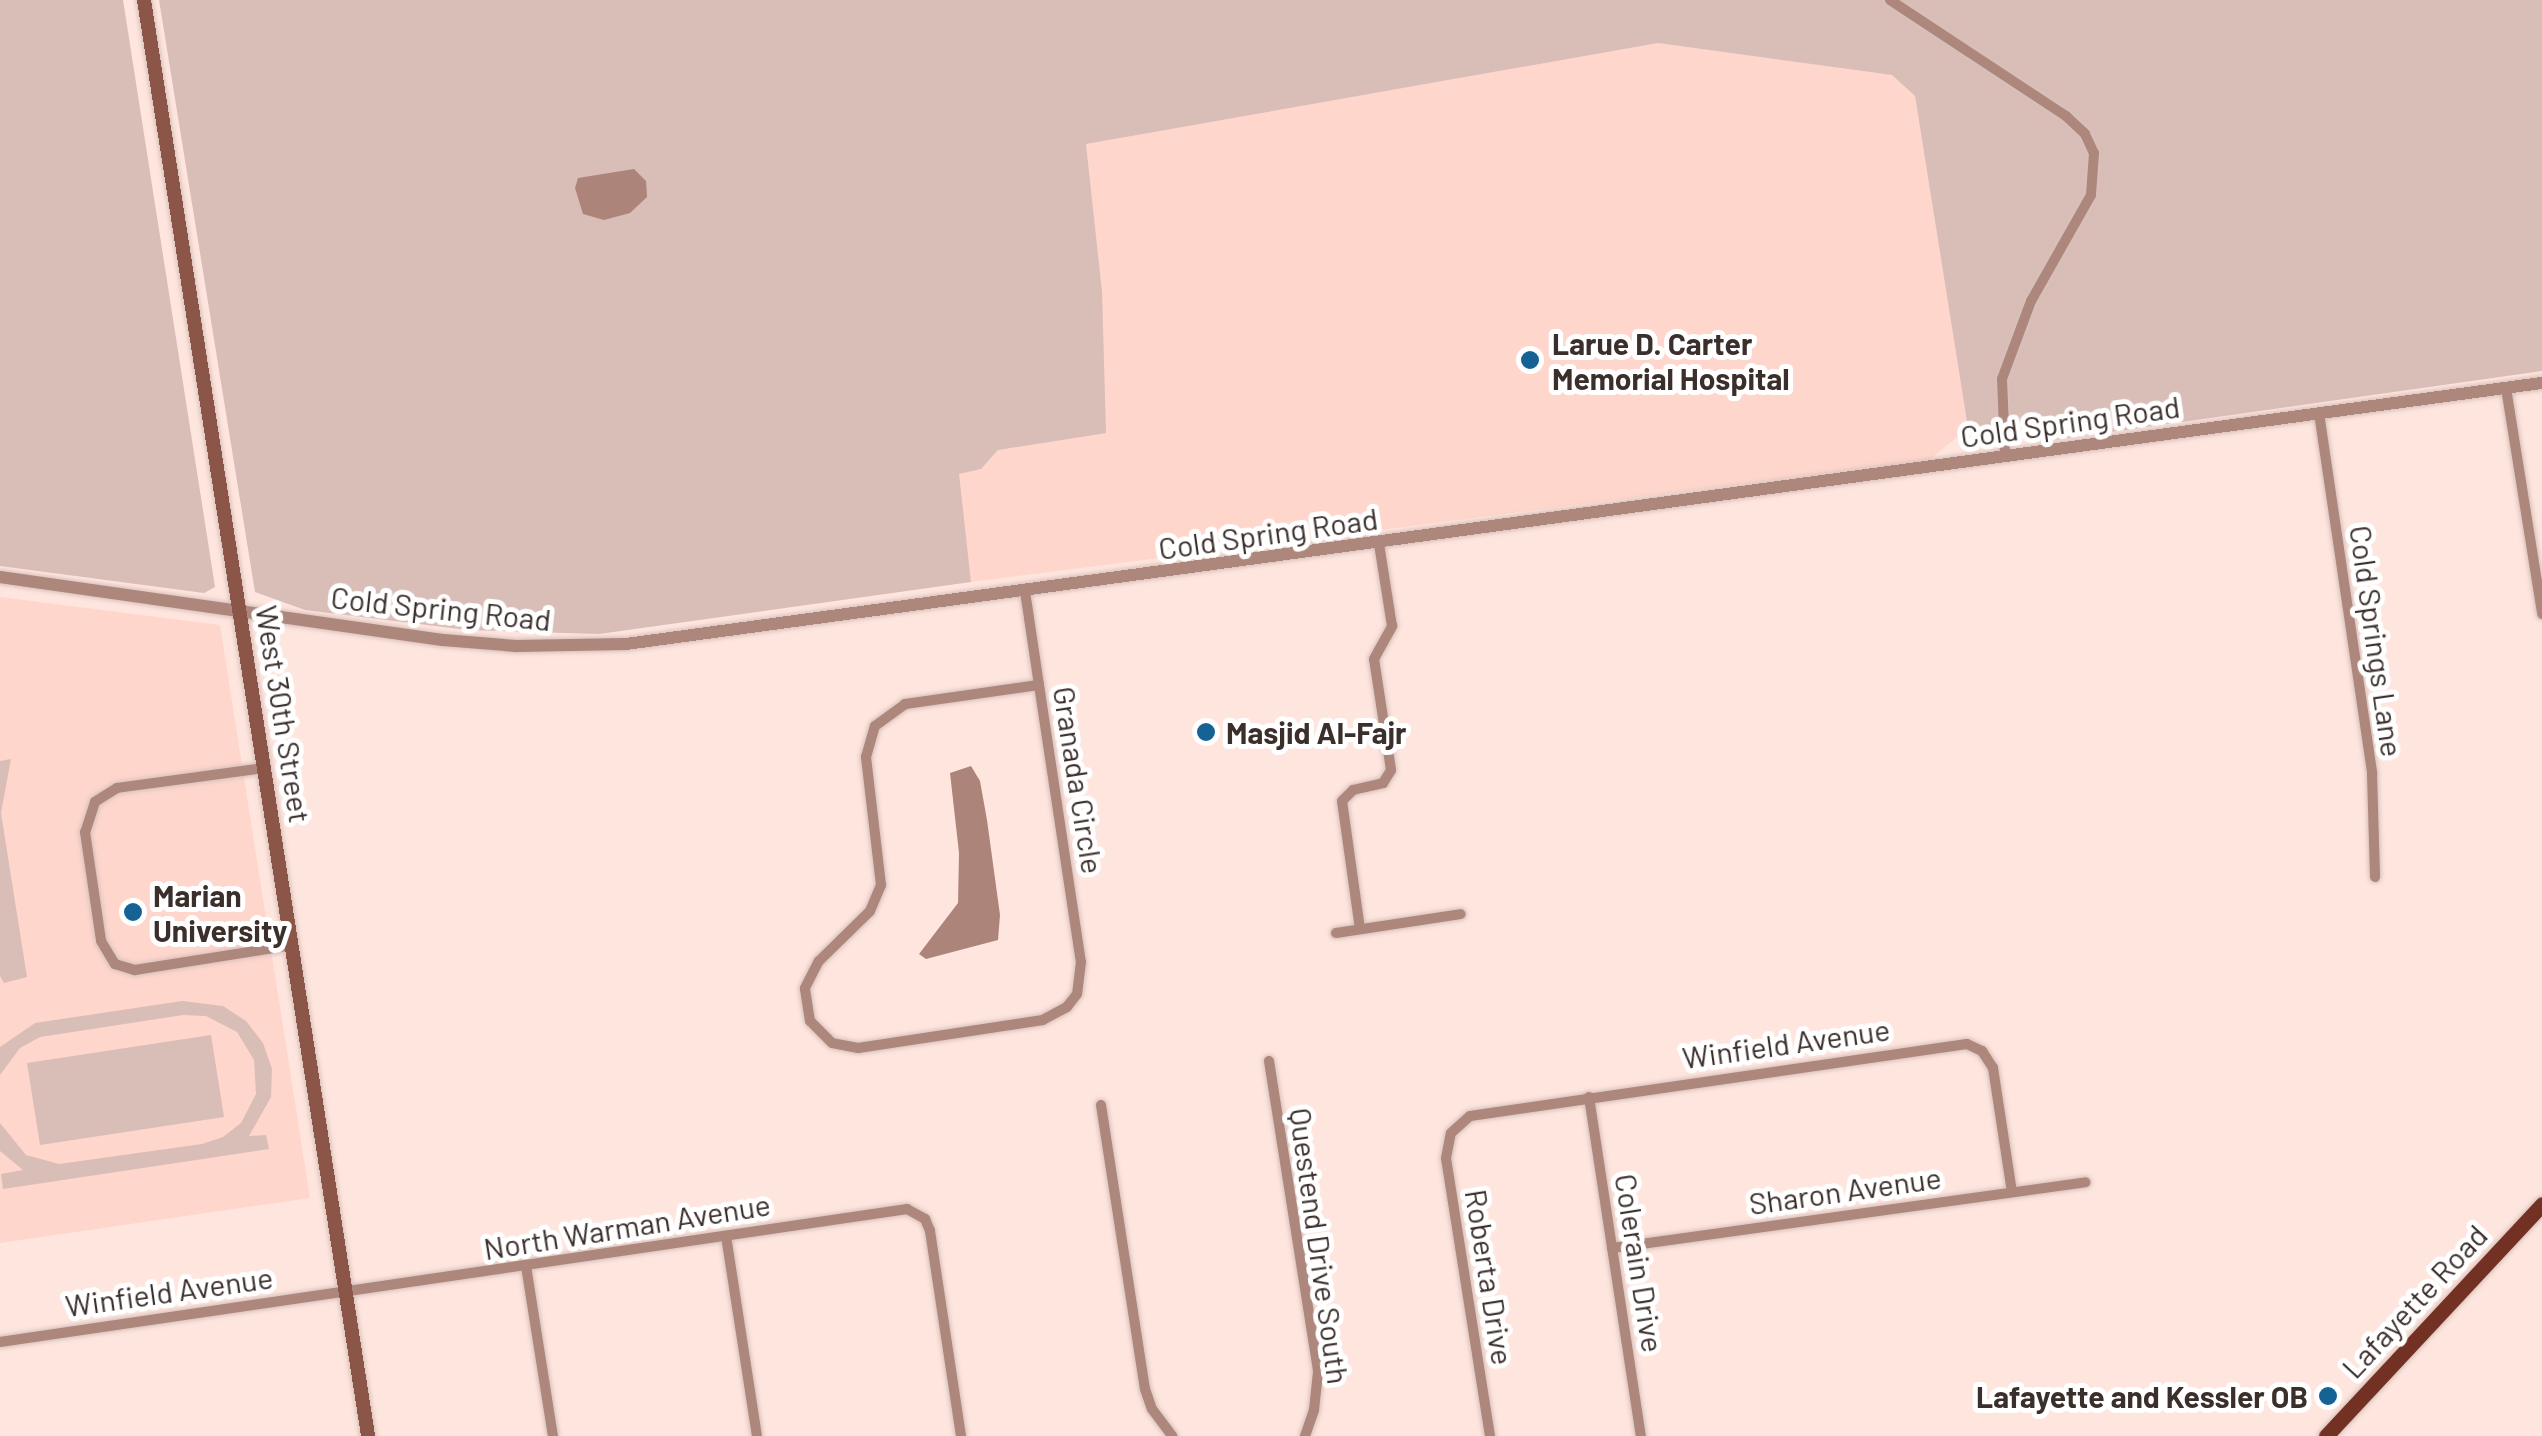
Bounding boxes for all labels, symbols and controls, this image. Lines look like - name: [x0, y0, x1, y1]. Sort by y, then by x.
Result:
- place label: Larue D. Carter Memorial Hospital: [1552, 325, 1790, 396]
- marker: Larue D. Carter Memorial Hospital: [1517, 347, 1543, 373]
- street label: Cold Spring Road: [1958, 388, 2182, 454]
- street label: Cold Spring Road: [1156, 500, 1380, 566]
- street label: Cold Springs Lane: [2343, 523, 2411, 759]
- street label: Cold Spring Road: [329, 579, 553, 637]
- street label: West 30th Street: [249, 603, 319, 825]
- street label: Granada Circle: [1046, 684, 1112, 876]
- place label: Masjid Al-Fajr: [1226, 714, 1407, 750]
- marker: Masjid Al-Fajr: [1195, 721, 1217, 743]
- place label: Marian University: [153, 877, 287, 948]
- marker: Marian University: [122, 901, 144, 923]
- street label: Winfield Avenue: [1680, 1011, 1892, 1075]
- street label: Questend Drive South: [1283, 1106, 1357, 1386]
- street label: Sharon Avenue: [1747, 1159, 1943, 1221]
- street label: Colerain Drive: [1608, 1171, 1672, 1355]
- street label: North Warman Avenue: [481, 1186, 773, 1266]
- street label: Roberta Drive: [1458, 1187, 1522, 1367]
- street label: Lafayette Road: [2334, 1217, 2494, 1385]
- street label: Winfield Avenue: [63, 1259, 275, 1323]
- place label: Lafayette and Kessler OB: [1976, 1378, 2308, 1414]
- marker: Lafayette and Kessler OB: [2317, 1385, 2339, 1407]

